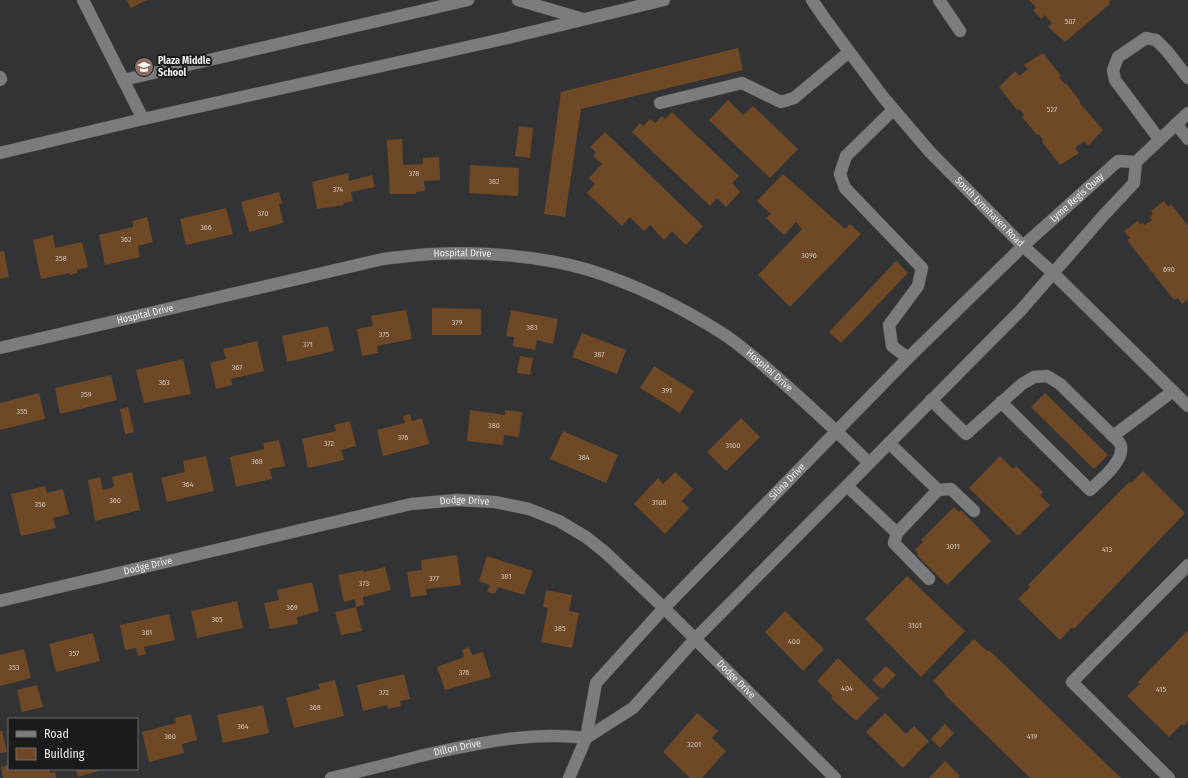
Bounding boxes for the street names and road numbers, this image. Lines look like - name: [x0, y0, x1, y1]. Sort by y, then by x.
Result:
- street label: Lyme Regis Quay: [1048, 170, 1107, 225]
- street label: South Lynnhaven Road: [952, 175, 1026, 249]
- street label: Hospital Drive: [433, 247, 492, 260]
- street label: Hospital Drive: [116, 302, 175, 327]
- street label: Hospital Drive: [744, 347, 795, 394]
- street label: Silina Drive: [767, 461, 808, 503]
- street label: Dodge Drive: [439, 494, 490, 508]
- street label: Dodge Drive: [122, 555, 173, 578]
- street label: Dodge Drive: [714, 658, 758, 701]
- street label: Dillon Drive: [433, 737, 482, 759]

